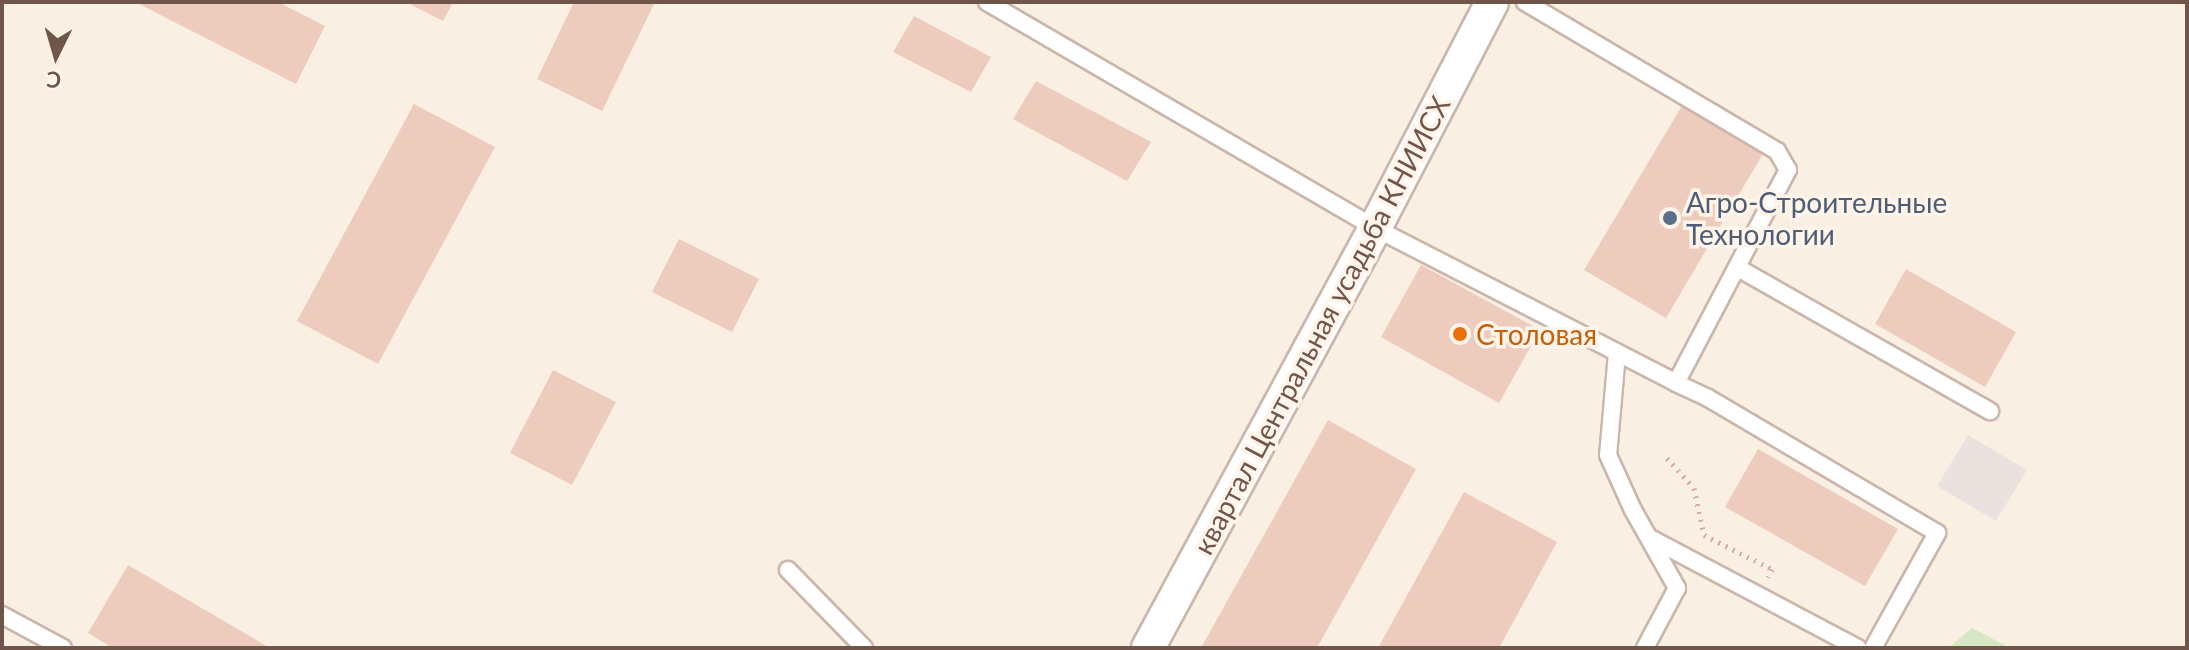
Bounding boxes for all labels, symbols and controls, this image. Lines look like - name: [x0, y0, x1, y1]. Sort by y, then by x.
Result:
- north arrow: [16, 16, 96, 96]
- text: С: [45, 66, 62, 94]
- street label: квартал Центральная усадьба КНИИСХ: [1185, 90, 1457, 560]
- place label: Агро-Строительные Технологии: [1686, 185, 1947, 251]
- marker: Агро-Строительные Технологии: [1661, 209, 1679, 227]
- place label: Столовая: [1476, 317, 1597, 351]
- marker: Столовая: [1451, 325, 1469, 343]

